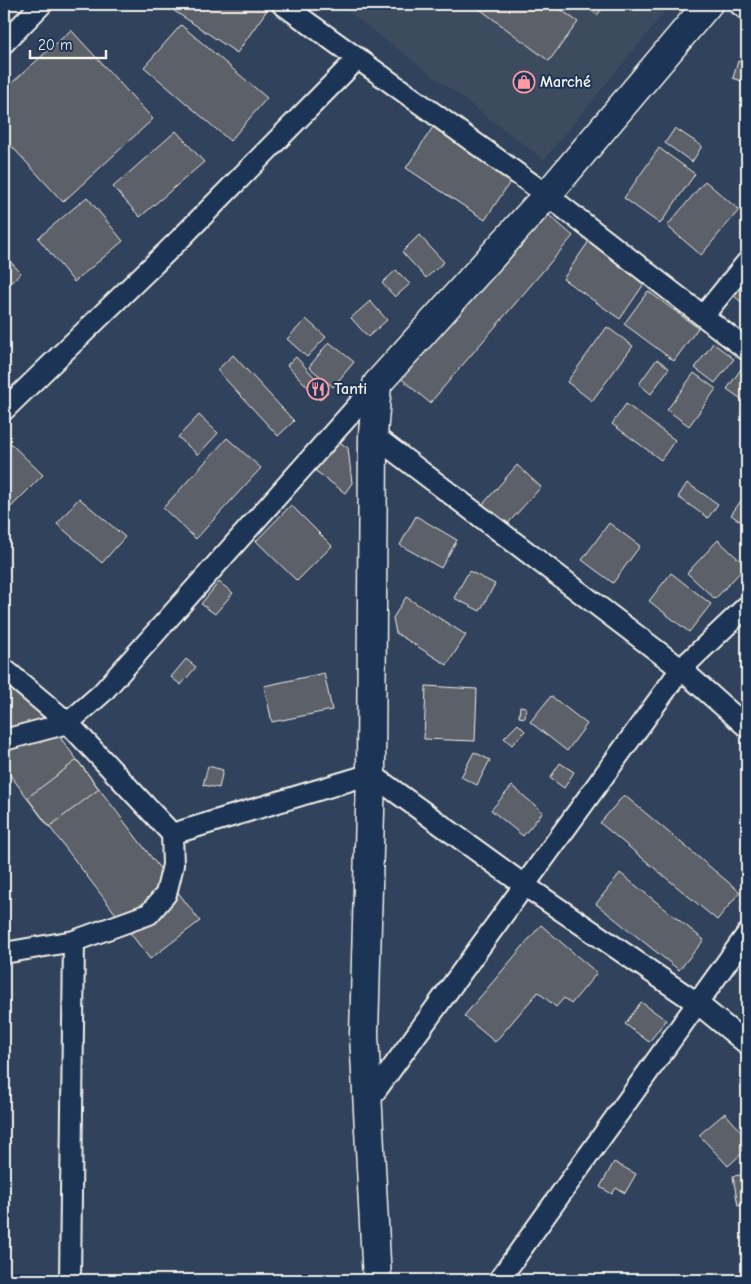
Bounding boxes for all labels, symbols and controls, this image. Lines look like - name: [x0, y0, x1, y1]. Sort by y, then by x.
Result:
- scale bar: [30, 28, 106, 60]
- text: 20 m: [38, 36, 72, 54]
- shop icon: Marché: [512, 70, 536, 94]
- place label: Marché: [540, 73, 591, 91]
- restaurant icon: Tanti: [306, 377, 330, 401]
- place label: Tanti: [334, 380, 367, 398]

